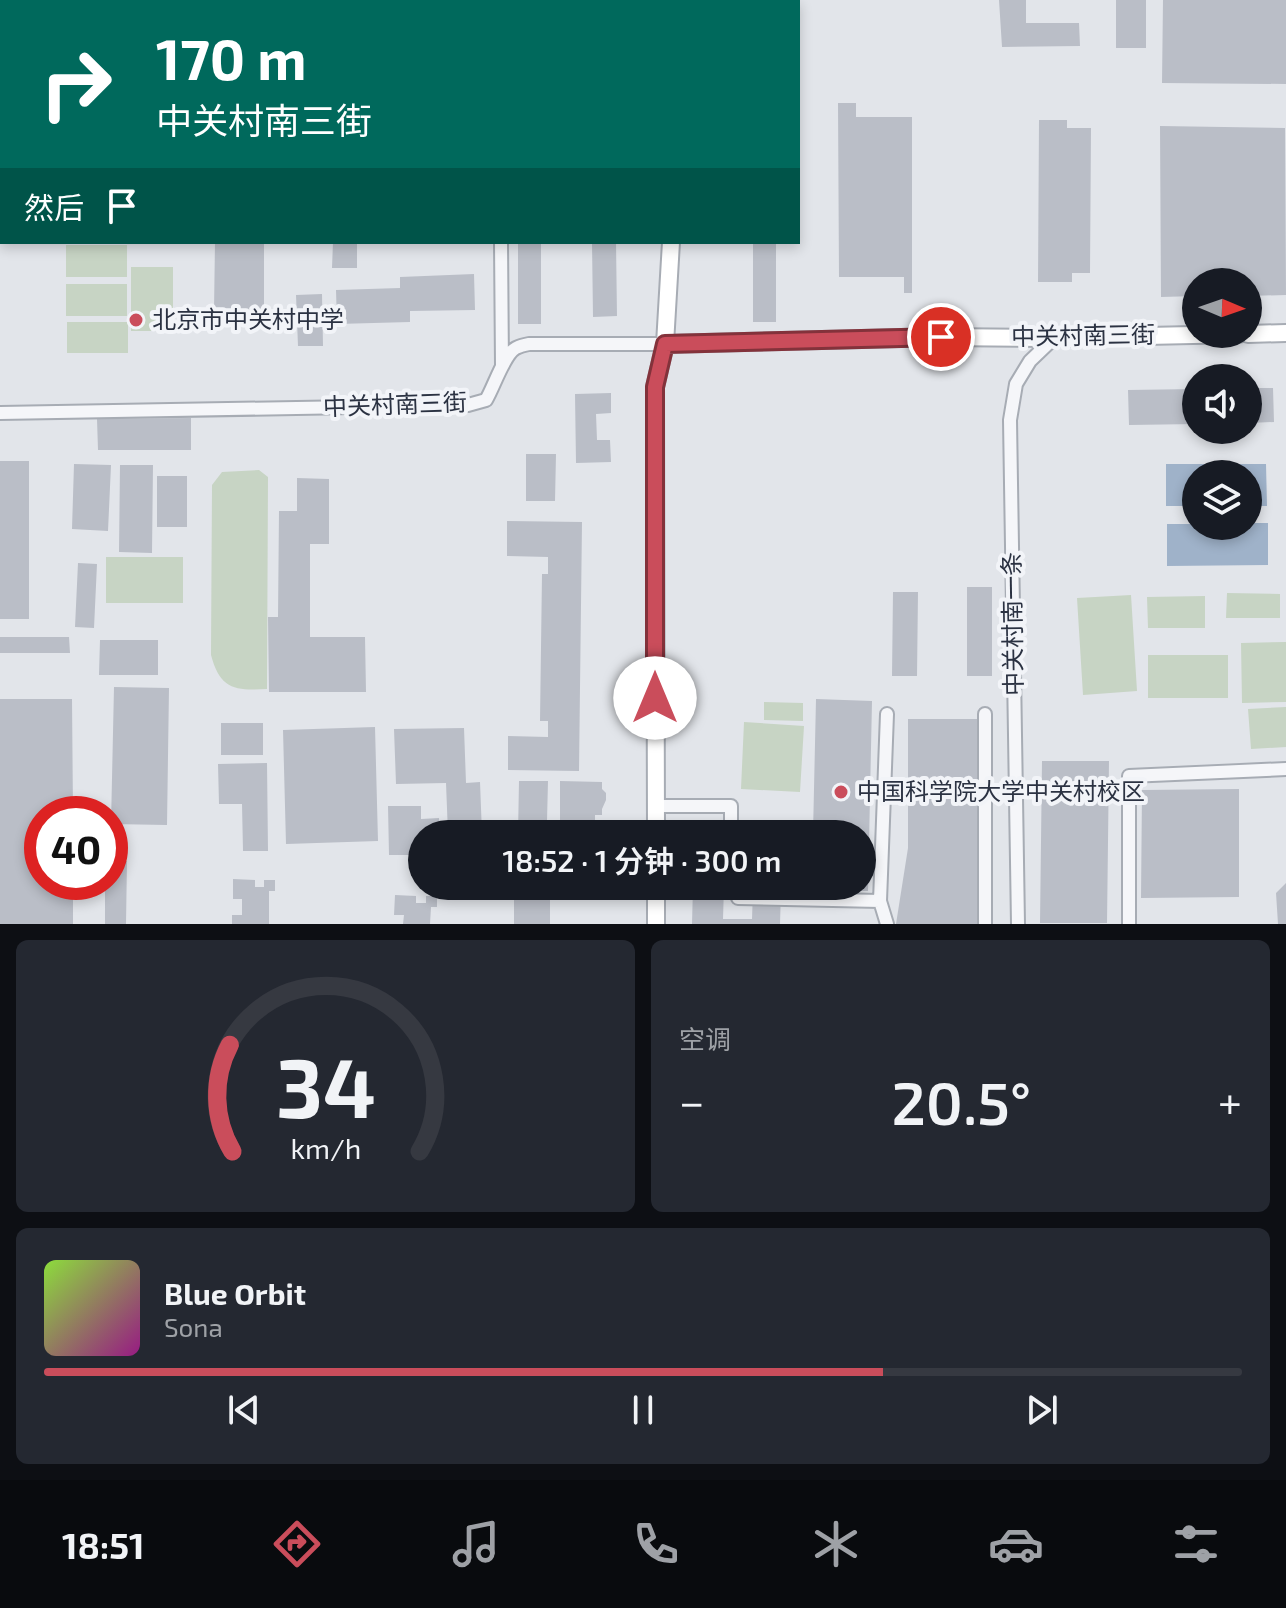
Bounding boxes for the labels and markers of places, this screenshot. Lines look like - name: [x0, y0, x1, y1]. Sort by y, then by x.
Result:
- pin: [907, 303, 975, 371]
- place label: 北京市中关村中学: [152, 304, 344, 333]
- marker: 北京市中关村中学: [127, 311, 145, 329]
- place label: 中国科学院大学中关村校区: [857, 776, 1145, 805]
- marker: 中国科学院大学中关村校区: [832, 783, 850, 801]

